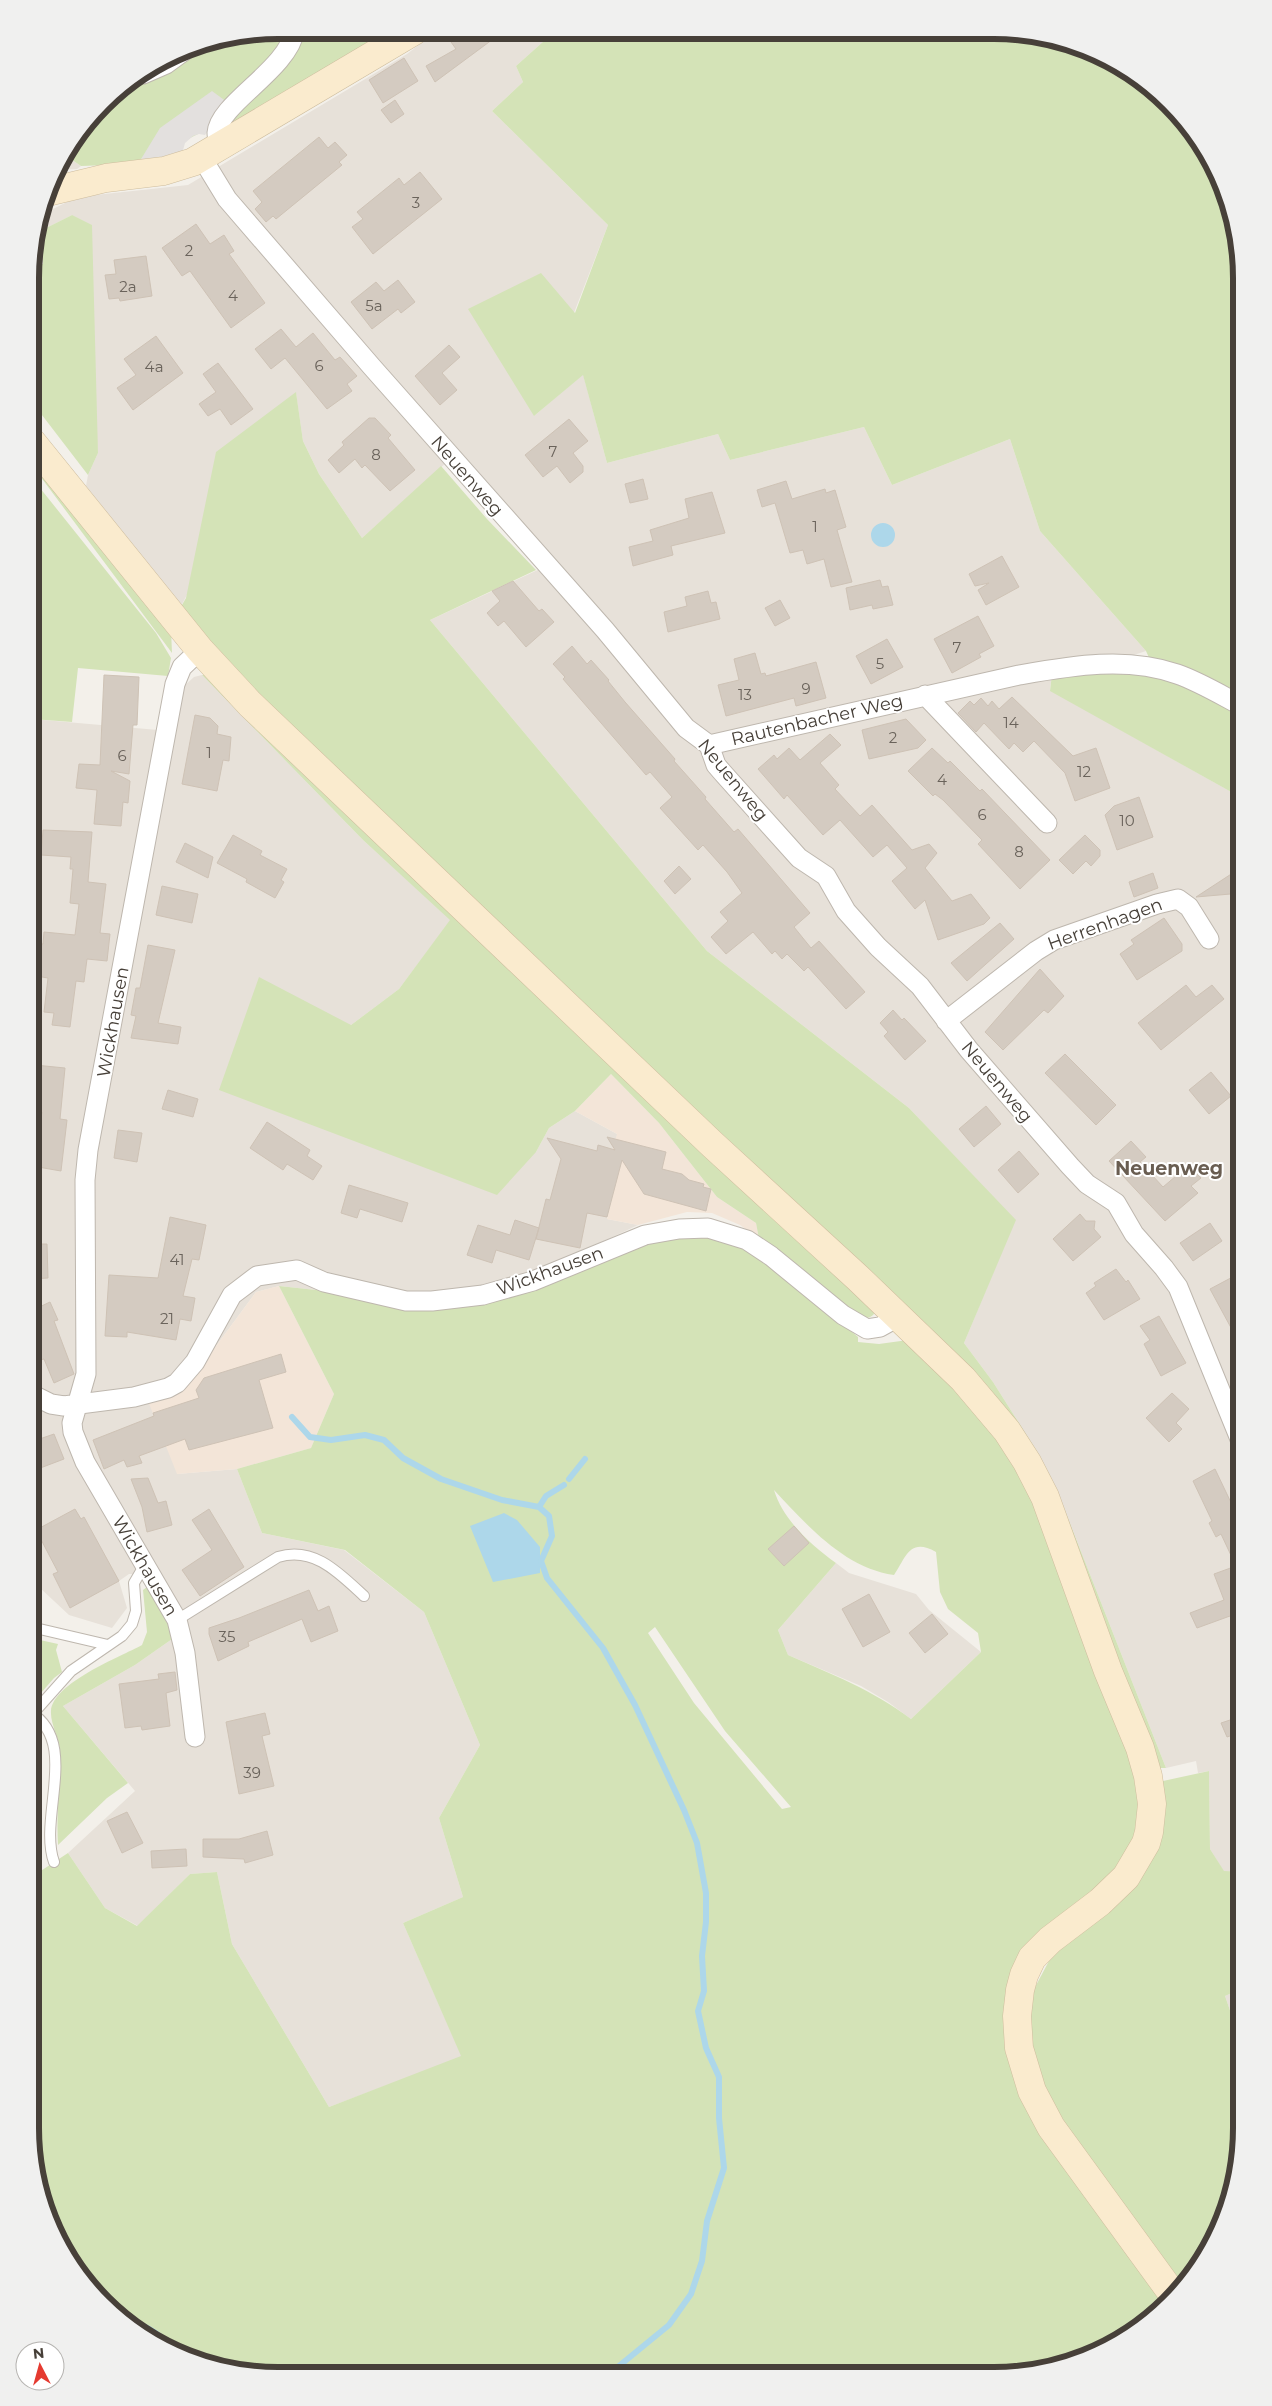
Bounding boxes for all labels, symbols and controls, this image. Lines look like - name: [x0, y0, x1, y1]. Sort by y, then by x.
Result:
- house number: 3: [412, 193, 420, 212]
- house number: 2: [185, 241, 193, 260]
- house number: 2a: [119, 277, 137, 296]
- house number: 4: [228, 286, 238, 305]
- house number: 5a: [365, 296, 383, 315]
- house number: 6: [314, 356, 324, 375]
- house number: 4a: [144, 357, 164, 376]
- street label: Neuenweg: [426, 431, 508, 521]
- house number: 7: [549, 442, 558, 461]
- house number: 8: [371, 445, 381, 464]
- house number: 1: [812, 517, 818, 536]
- house number: 7: [953, 638, 962, 657]
- house number: 5: [876, 654, 884, 673]
- house number: 9: [801, 679, 811, 698]
- house number: 13: [738, 685, 752, 704]
- street label: Rautenbacher Weg: [729, 690, 905, 750]
- house number: 14: [1003, 713, 1019, 732]
- house number: 2: [889, 728, 897, 747]
- street label: Neuenweg: [693, 735, 773, 825]
- house number: 1: [206, 743, 212, 762]
- house number: 6: [117, 746, 127, 765]
- house number: 12: [1077, 762, 1091, 781]
- house number: 4: [937, 770, 947, 789]
- house number: 6: [977, 805, 987, 824]
- house number: 10: [1119, 811, 1135, 830]
- house number: 8: [1014, 842, 1024, 861]
- street label: Herrenhagen: [1044, 893, 1166, 955]
- street label: Wickhausen: [92, 965, 134, 1079]
- street label: Neuenweg: [957, 1037, 1037, 1127]
- district label: Neuenweg: [1115, 1157, 1223, 1180]
- street label: Wickhausen: [494, 1242, 606, 1300]
- house number: 41: [170, 1250, 184, 1269]
- house number: 21: [160, 1309, 174, 1328]
- street label: Wickhausen: [107, 1512, 183, 1620]
- house number: 35: [219, 1627, 235, 1646]
- house number: 39: [243, 1763, 261, 1782]
- north arrow: [15, 2341, 65, 2391]
- text: N: [32, 2344, 45, 2363]

